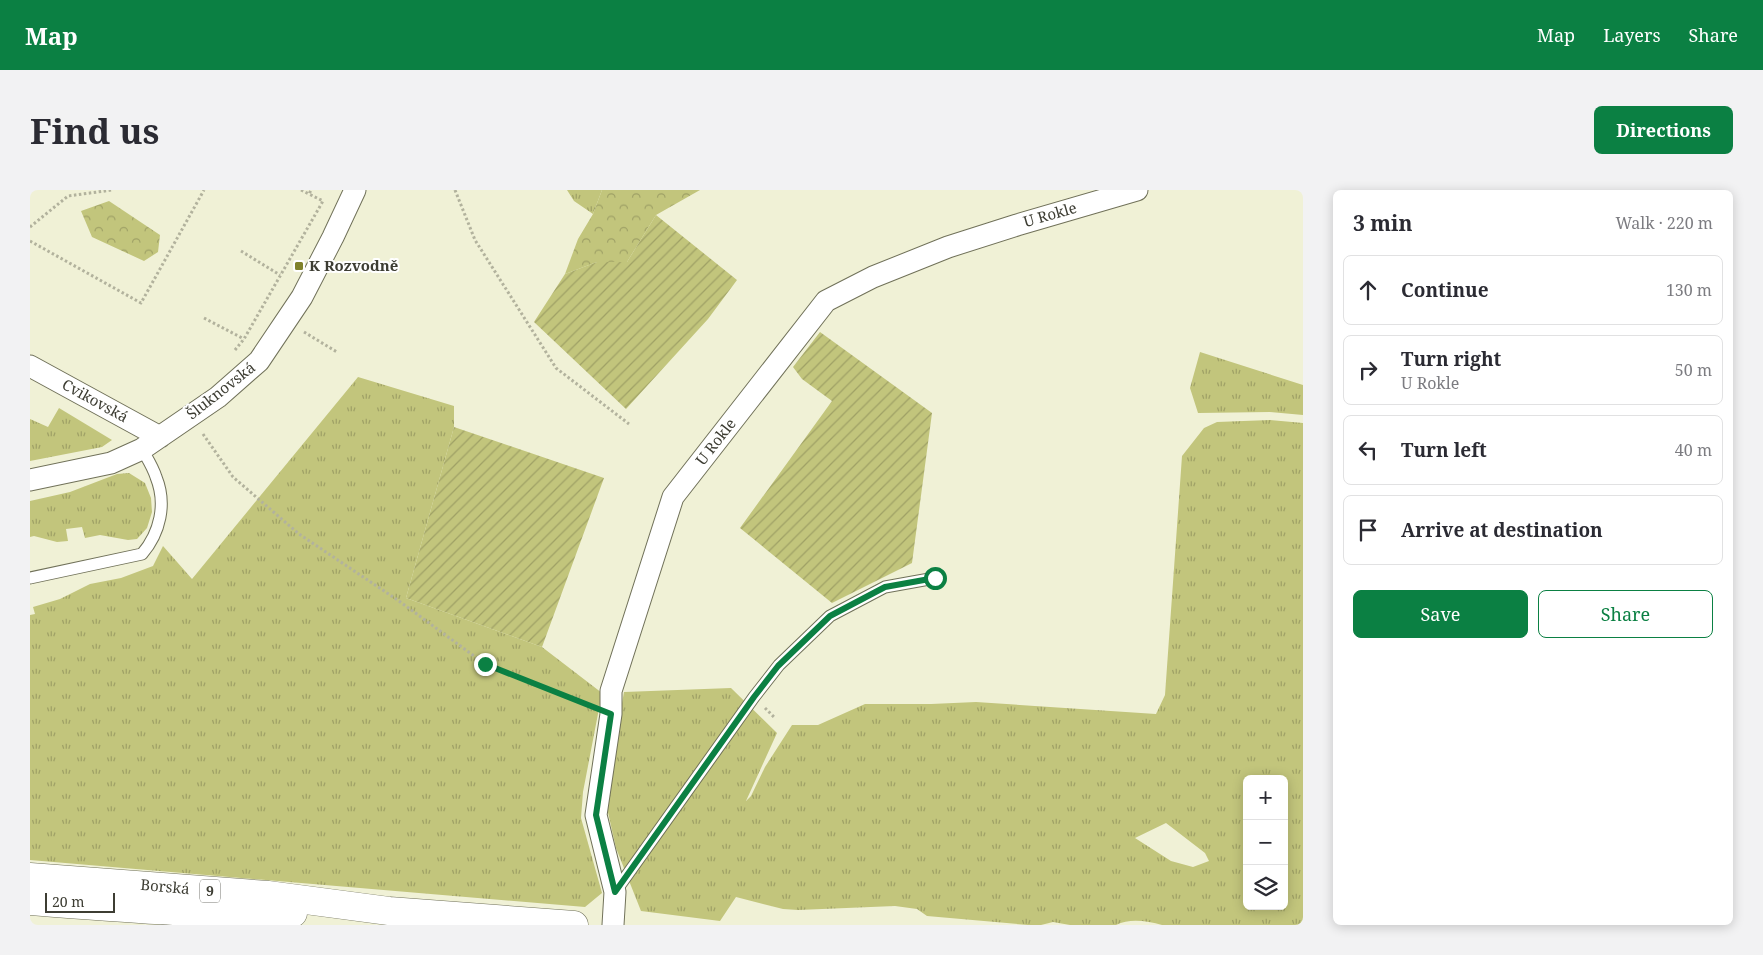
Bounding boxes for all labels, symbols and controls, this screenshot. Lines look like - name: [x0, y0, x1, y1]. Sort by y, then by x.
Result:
- text: Map: [25, 19, 78, 52]
- text: Map: [1537, 23, 1575, 47]
- text: Layers: [1603, 23, 1661, 47]
- text: Share: [1689, 23, 1738, 47]
- button: Directions: [1594, 106, 1733, 154]
- text: Find us: [30, 107, 159, 154]
- street label: U Rokle: [1021, 197, 1079, 231]
- text: 3 min: [1353, 209, 1412, 237]
- text: Walk · 220 m: [1616, 212, 1713, 234]
- place label: K Rozvodně: [309, 255, 398, 275]
- marker: K Rozvodně: [293, 260, 305, 272]
- icon: ahead: [1354, 276, 1382, 304]
- text: Continue: [1401, 277, 1489, 303]
- text: 130 m: [1666, 279, 1712, 301]
- text: Turn right: [1401, 346, 1501, 372]
- icon: right: [1354, 356, 1382, 384]
- street label: Šluknovská: [182, 357, 259, 423]
- text: 50 m: [1675, 359, 1712, 381]
- text: U Rokle: [1401, 372, 1459, 394]
- street label: Cvikovská: [59, 374, 132, 426]
- street label: U Rokle: [691, 414, 740, 469]
- icon: left: [1354, 436, 1382, 464]
- text: Turn left: [1401, 437, 1487, 463]
- text: 40 m: [1675, 439, 1712, 461]
- icon: arrive: [1354, 516, 1382, 544]
- text: Arrive at destination: [1401, 517, 1603, 543]
- route start: [924, 567, 947, 590]
- button: Save: [1353, 590, 1528, 638]
- button: Share: [1538, 590, 1713, 638]
- route end: [474, 653, 497, 676]
- map controls: [1243, 775, 1288, 910]
- button: +: [1243, 775, 1288, 820]
- button: −: [1243, 820, 1288, 865]
- button: layers: [1243, 865, 1288, 910]
- street label: Borská: [140, 874, 191, 898]
- road number: 9: [200, 879, 220, 902]
- scale bar: [45, 890, 115, 913]
- text: 20 m: [52, 892, 85, 911]

